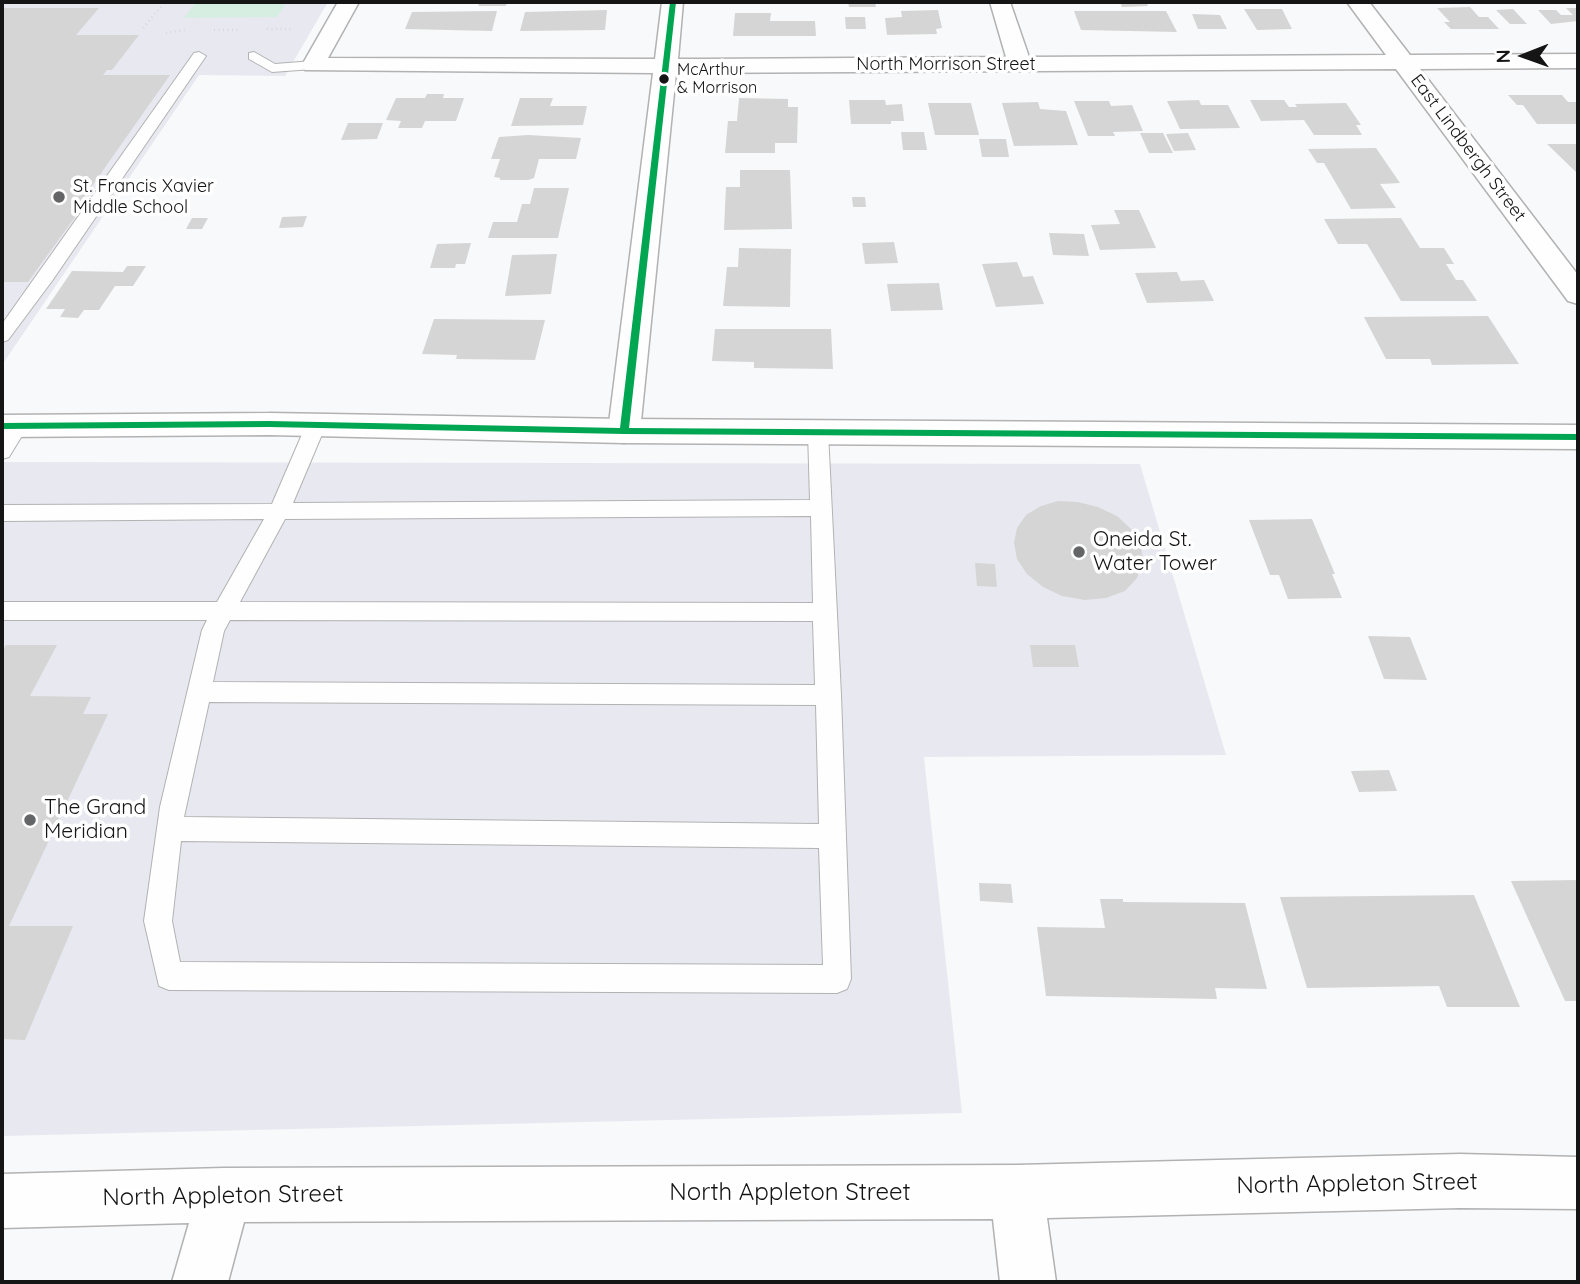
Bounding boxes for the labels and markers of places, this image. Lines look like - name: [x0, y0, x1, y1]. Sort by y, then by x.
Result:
- place label: McArthur & Morrison: [677, 60, 757, 98]
- marker: McArthur & Morrison: [657, 72, 671, 86]
- place label: St. Francis Xavier Middle School: [73, 176, 214, 218]
- marker: St. Francis Xavier Middle School: [51, 189, 67, 205]
- place label: Oneida St. Water Tower: [1093, 527, 1217, 577]
- marker: Oneida St. Water Tower: [1071, 544, 1087, 560]
- place label: The Grand Meridian: [44, 795, 146, 845]
- marker: The Grand Meridian: [22, 812, 38, 828]

